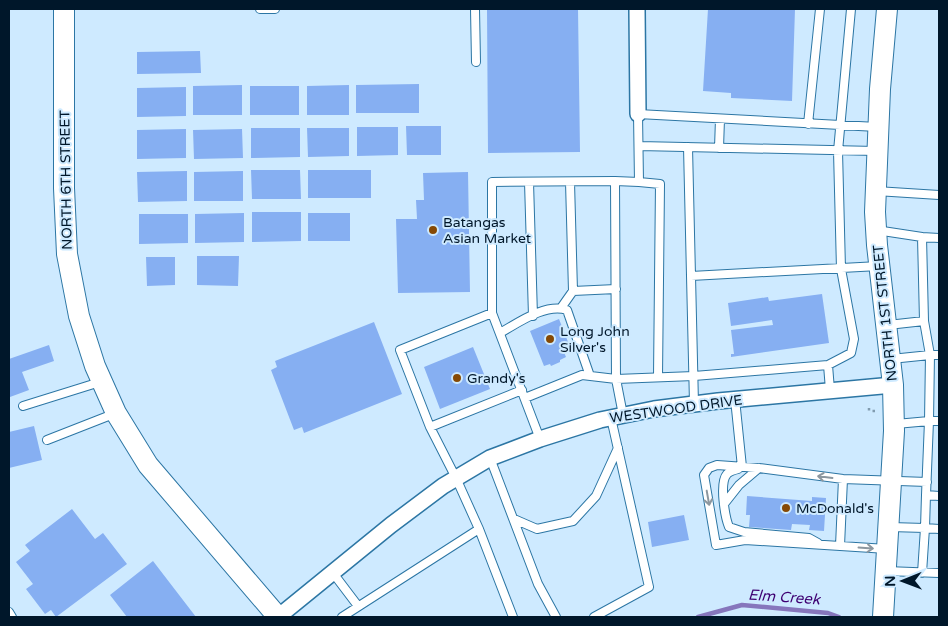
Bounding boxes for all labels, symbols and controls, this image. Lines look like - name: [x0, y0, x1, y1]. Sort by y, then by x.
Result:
- street label: NORTH 6TH STREET: [56, 109, 76, 250]
- place label: Batangas Asian Market: [443, 214, 532, 247]
- marker: Batangas Asian Market: [427, 224, 439, 236]
- street label: NORTH 1ST STREET: [869, 243, 901, 382]
- place label: Long John Silver's: [560, 323, 630, 356]
- marker: Long John Silver's: [544, 333, 556, 345]
- place label: Grandy's: [467, 370, 526, 387]
- marker: Grandy's: [451, 372, 463, 384]
- street label: WESTWOOD DRIVE: [609, 391, 744, 427]
- one-way arrow: [817, 472, 833, 482]
- one-way arrow: [703, 490, 713, 506]
- place label: McDonald's: [796, 500, 874, 517]
- marker: McDonald's: [780, 502, 792, 514]
- one-way arrow: [858, 543, 874, 552]
- north arrow: [878, 556, 928, 606]
- text: N: [882, 575, 899, 587]
- water label: Elm Creek: [747, 586, 822, 609]

